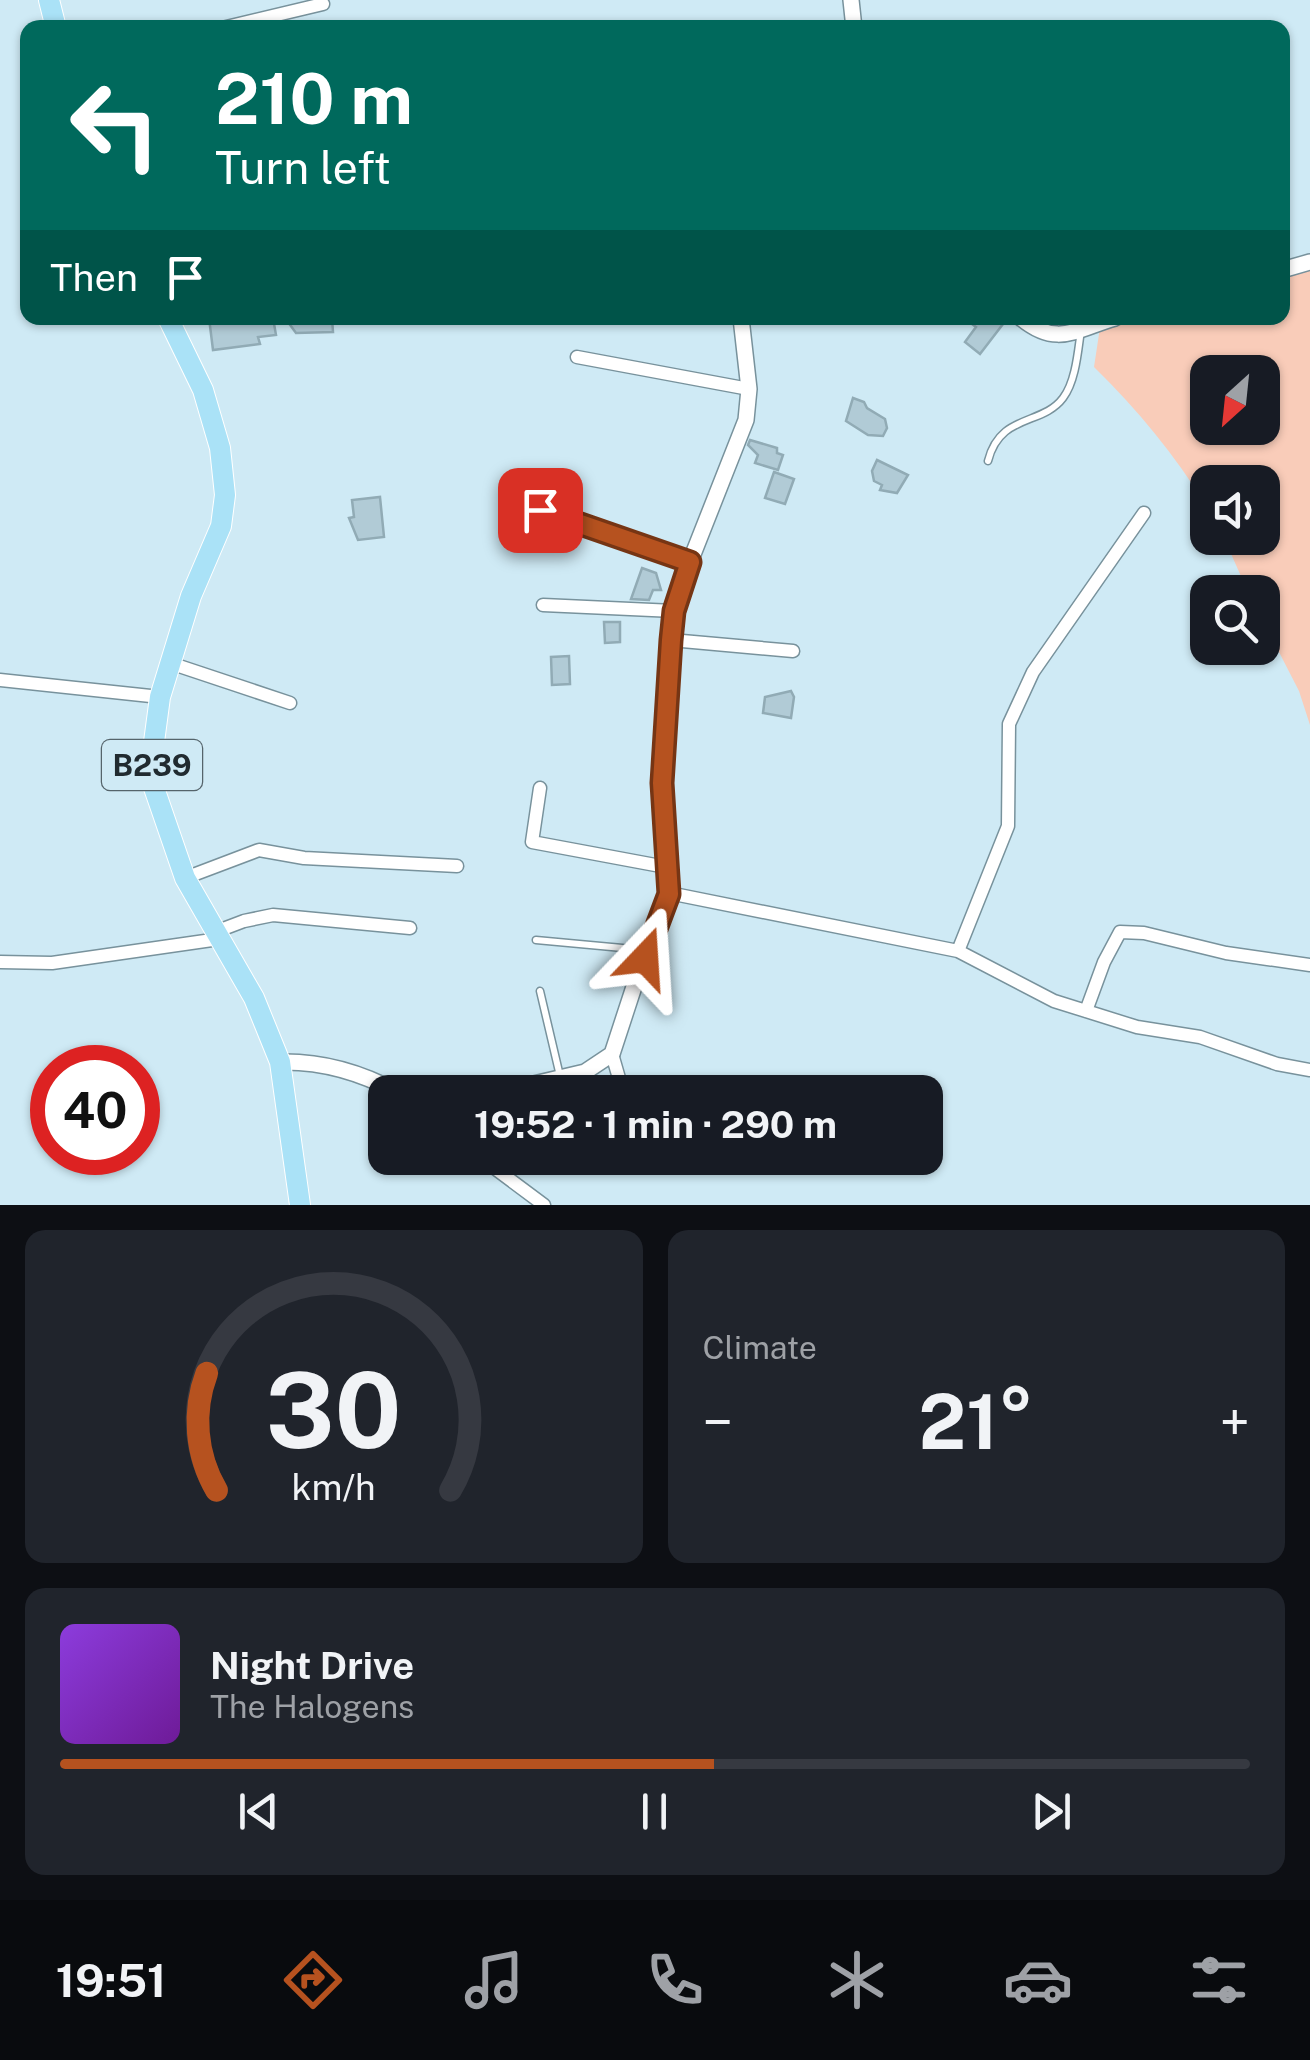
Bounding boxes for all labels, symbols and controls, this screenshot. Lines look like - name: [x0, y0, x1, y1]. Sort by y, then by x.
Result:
- text: 210 m: [215, 57, 413, 140]
- icon: left: [50, 60, 180, 190]
- text: Turn left: [215, 141, 391, 194]
- icon: arrive: [158, 250, 213, 305]
- text: Then: [50, 255, 138, 300]
- north arrow: [1190, 355, 1280, 445]
- map controls: [1190, 355, 1280, 665]
- button: sound: [1190, 465, 1280, 555]
- pin: [498, 468, 583, 553]
- icon: arrive: [513, 483, 568, 538]
- button: search: [1190, 575, 1280, 665]
- road number: B239: [102, 740, 202, 790]
- position arrow: [593, 906, 697, 1010]
- speed limit sign: 40: [30, 1045, 160, 1175]
- text: 19:52 · 1 min · 290 m: [474, 1102, 837, 1147]
- text: Climate: [703, 1329, 817, 1366]
- text: 30: [266, 1349, 402, 1471]
- text: 21°: [919, 1378, 1034, 1466]
- text: −: [703, 1390, 733, 1454]
- text: +: [1220, 1390, 1250, 1454]
- text: km/h: [292, 1466, 376, 1508]
- text: Night Drive: [210, 1643, 414, 1688]
- text: The Halogens: [210, 1688, 414, 1725]
- icon: previous: [231, 1784, 286, 1839]
- icon: pause: [627, 1784, 682, 1839]
- icon: next: [1024, 1784, 1079, 1839]
- icon: directions: [278, 1945, 348, 2015]
- icon: music: [459, 1945, 529, 2015]
- icon: phone: [640, 1945, 710, 2015]
- icon: climate: [822, 1945, 892, 2015]
- icon: car: [1003, 1945, 1073, 2015]
- icon: filters: [1184, 1945, 1254, 2015]
- text: 19:51: [56, 1954, 166, 2007]

